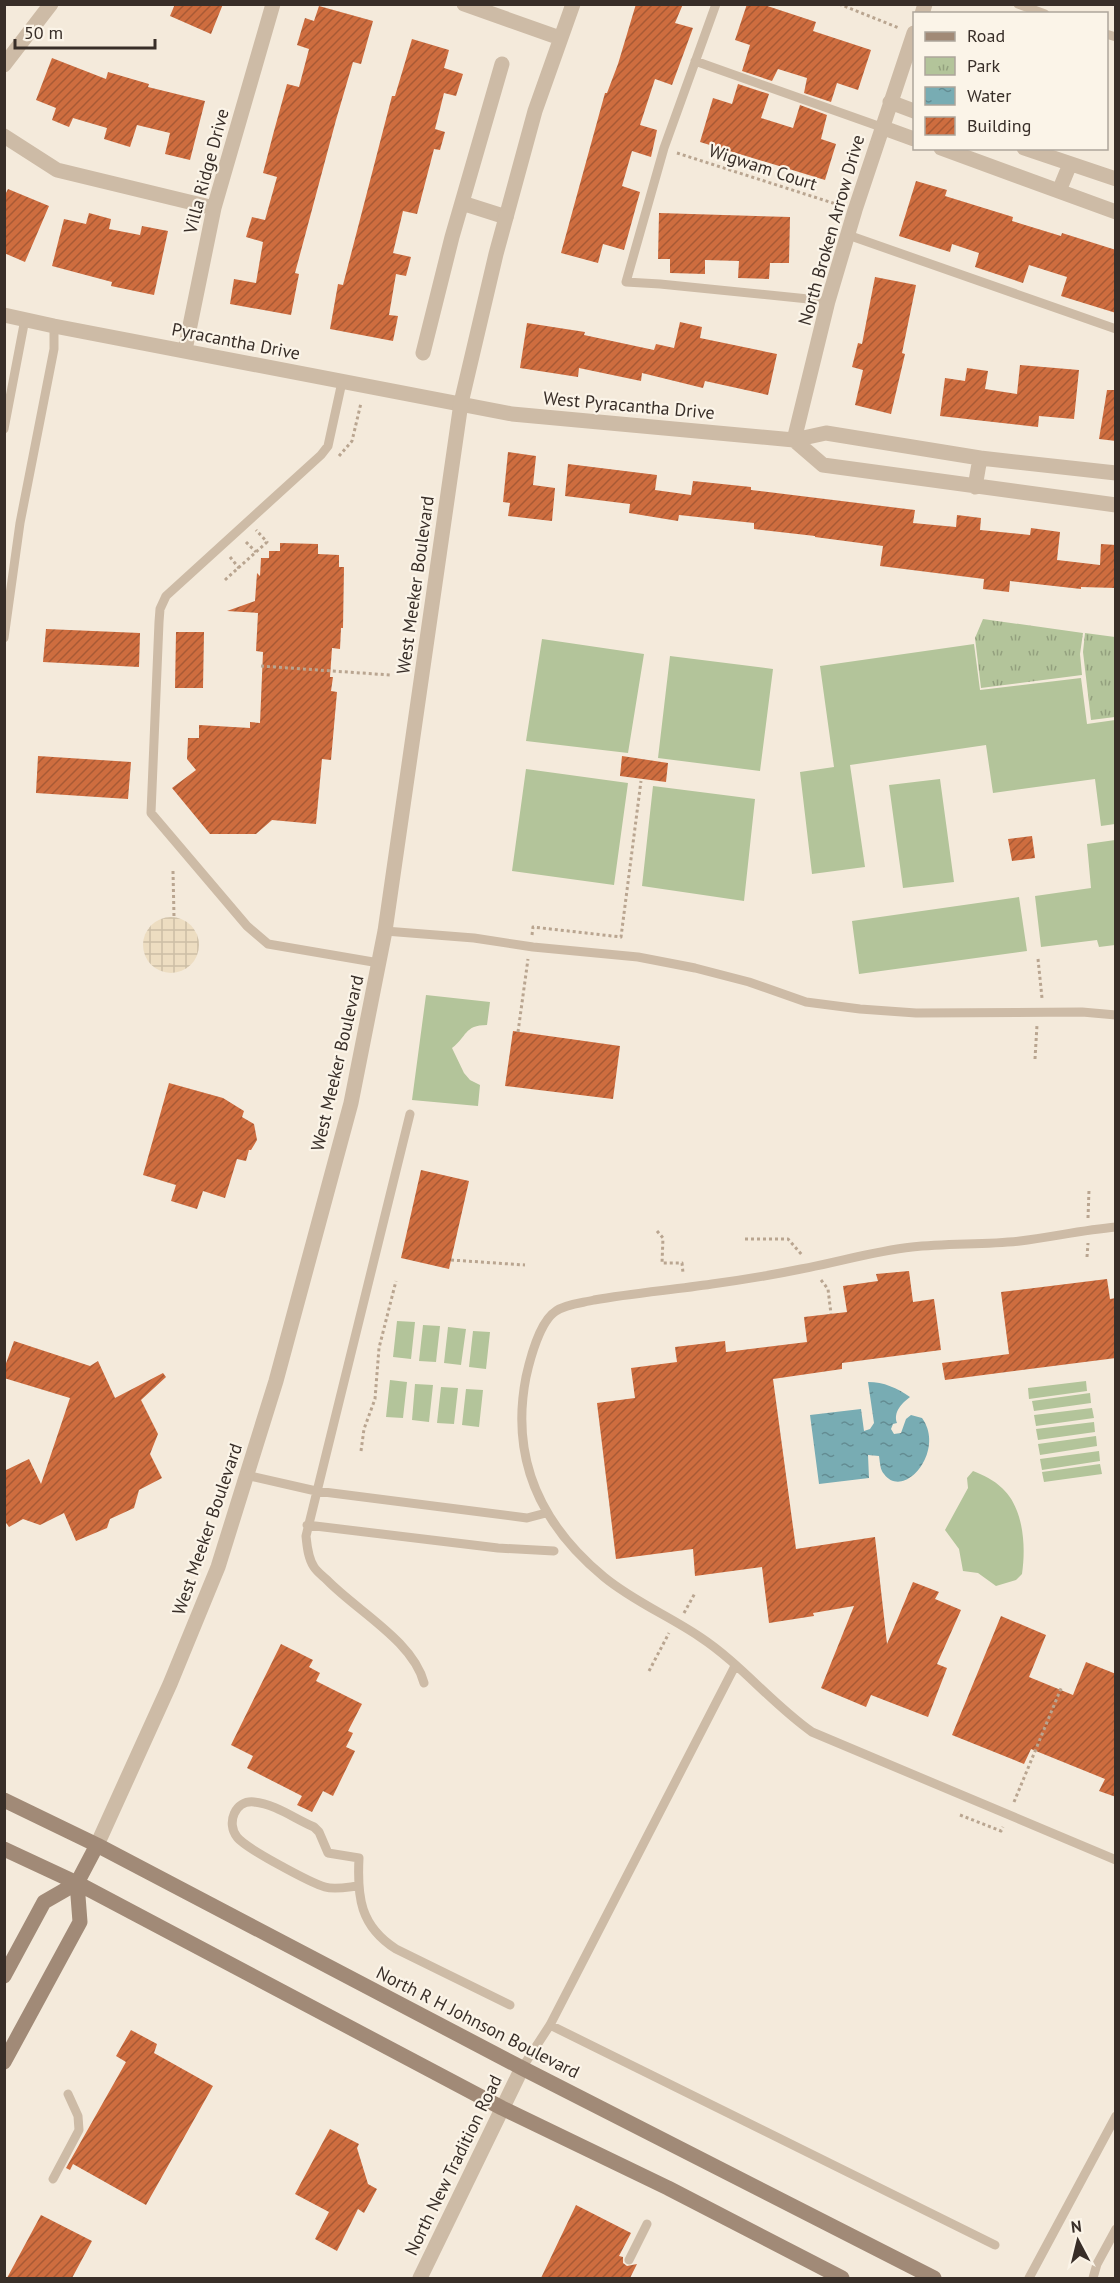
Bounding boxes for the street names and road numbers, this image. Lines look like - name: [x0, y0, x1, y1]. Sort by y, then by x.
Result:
- street label: Villa Ridge Drive: [178, 106, 234, 237]
- street label: North Broken Arrow Drive: [793, 132, 869, 328]
- street label: Wigwam Court: [706, 139, 820, 195]
- street label: Pyracantha Drive: [170, 317, 302, 365]
- street label: West Pyracantha Drive: [542, 386, 716, 424]
- street label: West Meeker Boulevard: [391, 494, 439, 676]
- street label: West Meeker Boulevard: [306, 973, 368, 1153]
- street label: West Meeker Boulevard: [167, 1440, 247, 1618]
- street label: North R H Johnson Boulevard: [372, 1961, 584, 2083]
- street label: North New Tradition Road: [399, 2071, 507, 2259]

